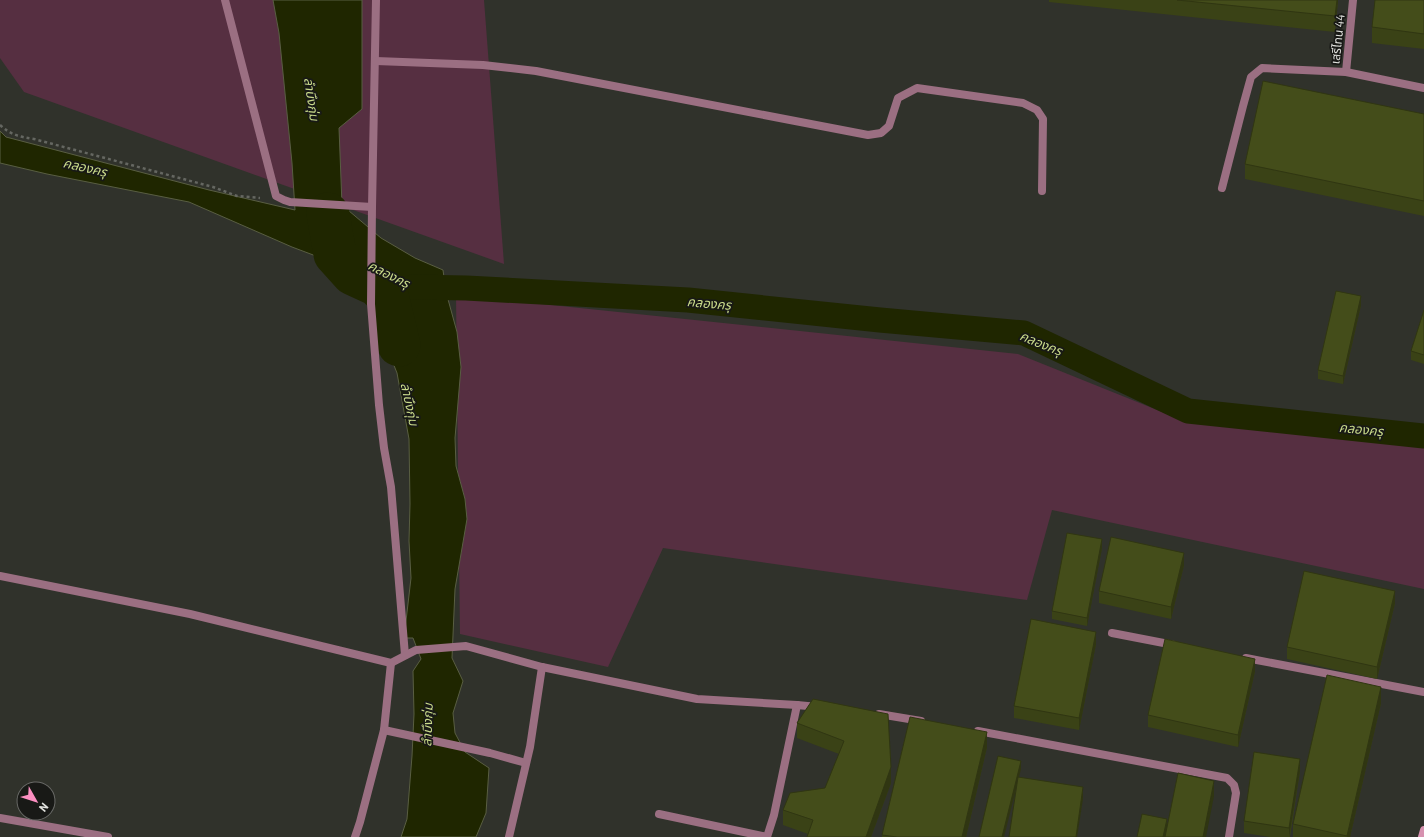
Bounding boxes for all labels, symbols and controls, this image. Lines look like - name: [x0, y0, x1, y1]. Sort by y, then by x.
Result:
- street label: เสรีไทน 44: [1327, 13, 1347, 65]
- water label: ลำบึงกุ่ม: [300, 76, 323, 123]
- water label: คลองครุ: [61, 154, 110, 181]
- water label: คลองครุ: [365, 257, 414, 293]
- water label: คลองครุ: [686, 293, 733, 314]
- water label: คลองครุ: [1017, 327, 1066, 360]
- water label: ลำบึงกุ่ม: [397, 381, 423, 428]
- water label: คลองครุ: [1338, 419, 1385, 440]
- water label: ลำบึงกุ่ม: [418, 702, 437, 747]
- north arrow: [16, 781, 56, 821]
- text: N: [37, 801, 52, 815]

